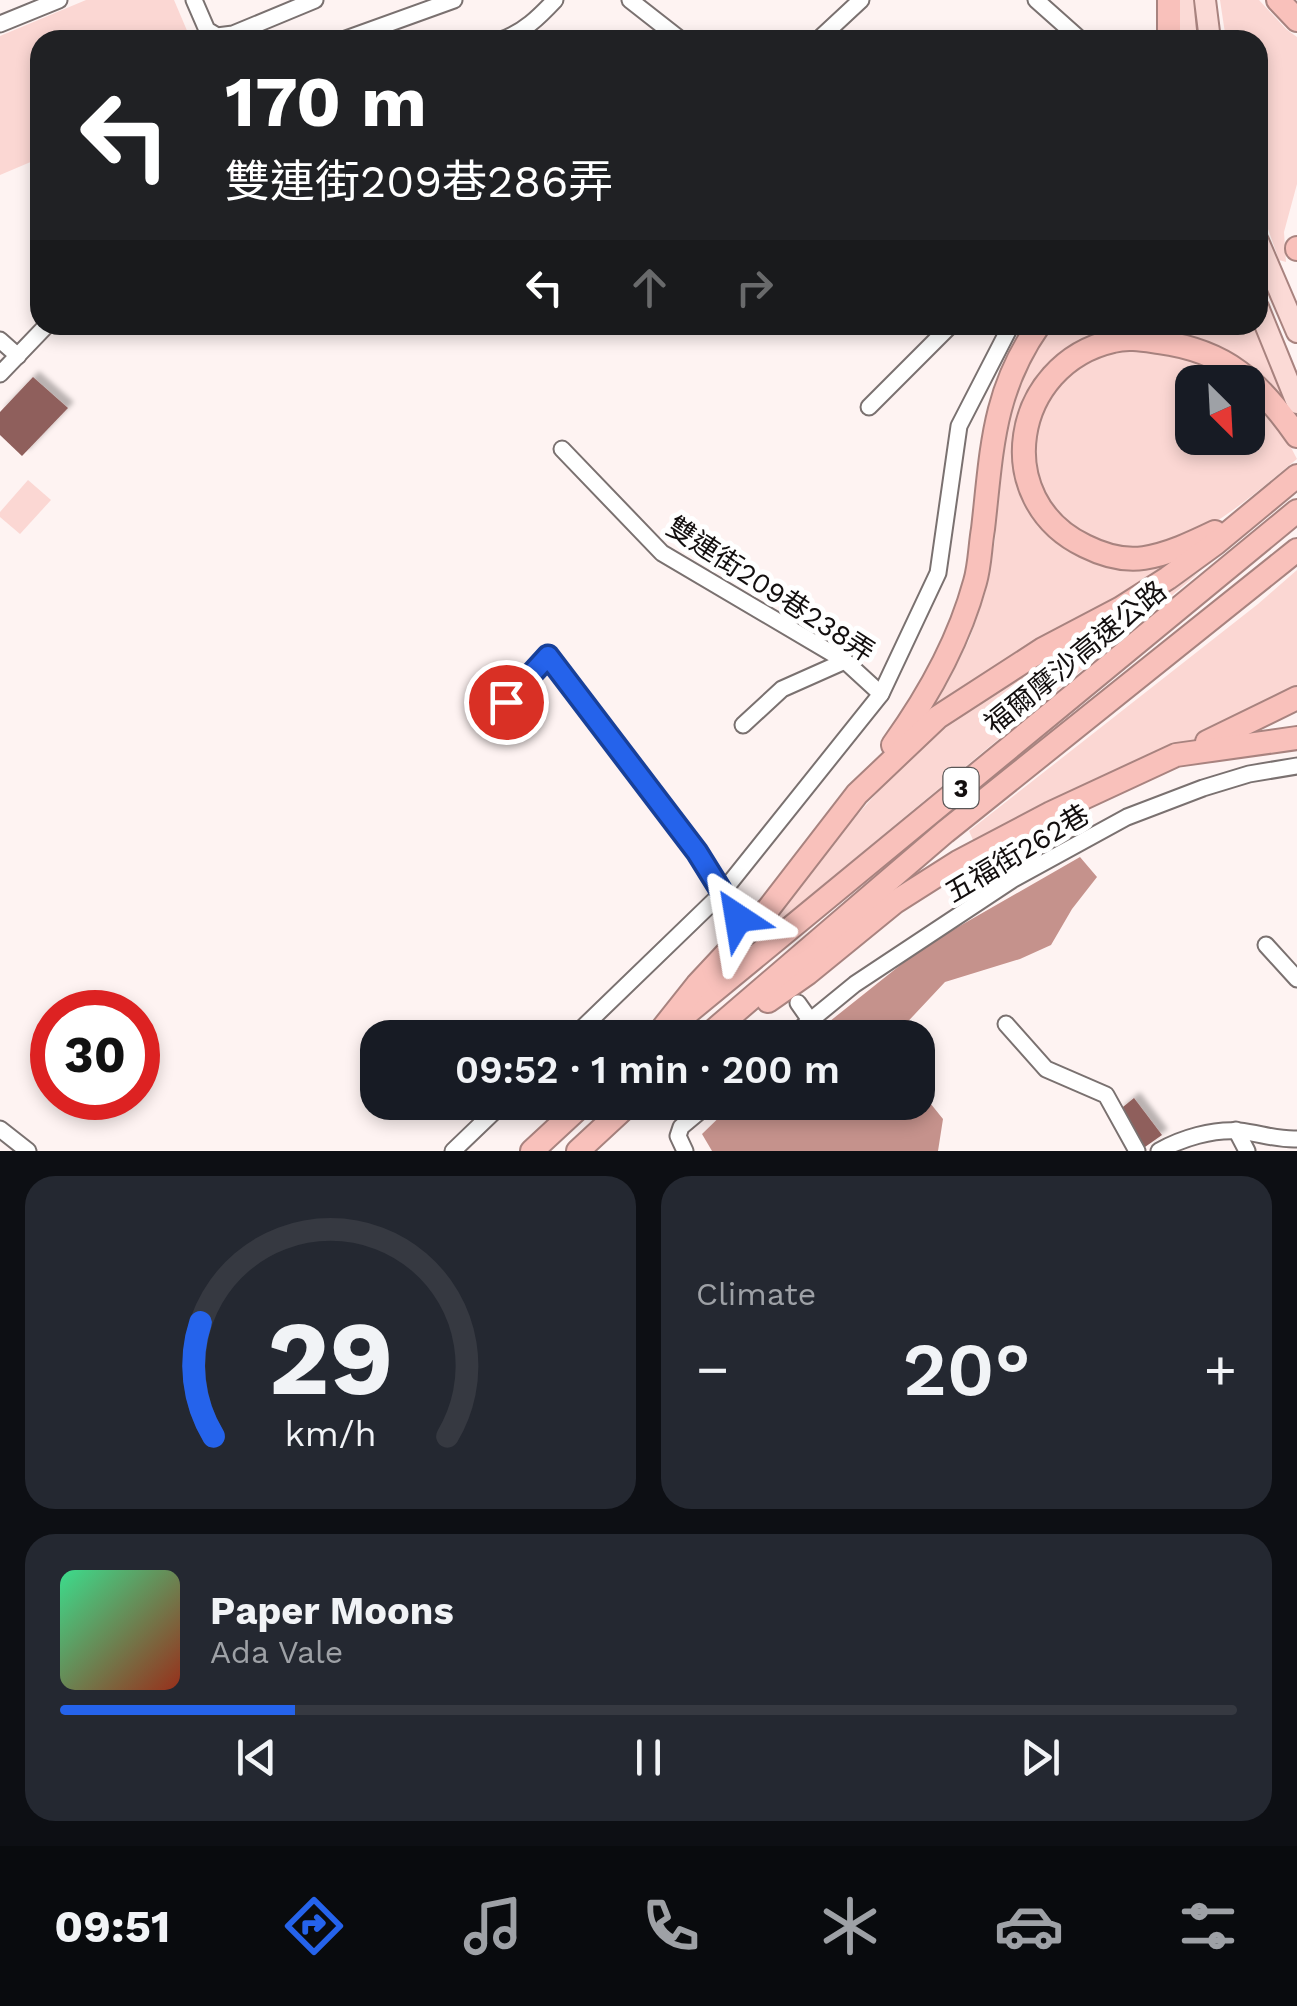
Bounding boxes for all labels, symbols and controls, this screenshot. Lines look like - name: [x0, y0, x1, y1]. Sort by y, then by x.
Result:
- text: 170 m: [225, 61, 427, 143]
- icon: left: [60, 70, 190, 200]
- text: 雙連街209巷286弄: [225, 155, 613, 208]
- icon: left: [517, 260, 572, 315]
- icon: ahead: [622, 260, 677, 315]
- icon: right: [727, 260, 782, 315]
- north arrow: [1175, 365, 1265, 455]
- map controls: [1175, 365, 1265, 455]
- street label: 雙連街209巷238弄: [661, 510, 881, 669]
- street label: 福爾摩沙高速公路: [978, 574, 1173, 741]
- pin: [464, 660, 549, 745]
- icon: arrive: [479, 675, 534, 730]
- road number: 3: [944, 768, 978, 808]
- street label: 五福街262巷: [939, 798, 1095, 909]
- position arrow: [686, 866, 790, 970]
- speed limit sign: 30: [30, 990, 160, 1120]
- text: 09:52 · 1 min · 200 m: [455, 1048, 840, 1092]
- text: Climate: [696, 1275, 816, 1313]
- text: 29: [267, 1297, 394, 1419]
- text: 20°: [902, 1325, 1031, 1413]
- text: −: [696, 1337, 729, 1401]
- text: +: [1204, 1337, 1237, 1401]
- text: km/h: [284, 1413, 377, 1455]
- text: Paper Moons: [210, 1589, 454, 1633]
- text: Ada Vale: [210, 1633, 343, 1671]
- icon: previous: [229, 1730, 284, 1785]
- icon: pause: [621, 1730, 676, 1785]
- icon: next: [1013, 1730, 1068, 1785]
- icon: directions: [279, 1891, 349, 1961]
- icon: music: [458, 1891, 528, 1961]
- icon: phone: [636, 1891, 706, 1961]
- icon: climate: [815, 1891, 885, 1961]
- icon: car: [994, 1891, 1064, 1961]
- icon: filters: [1173, 1891, 1243, 1961]
- text: 09:51: [54, 1900, 170, 1953]

